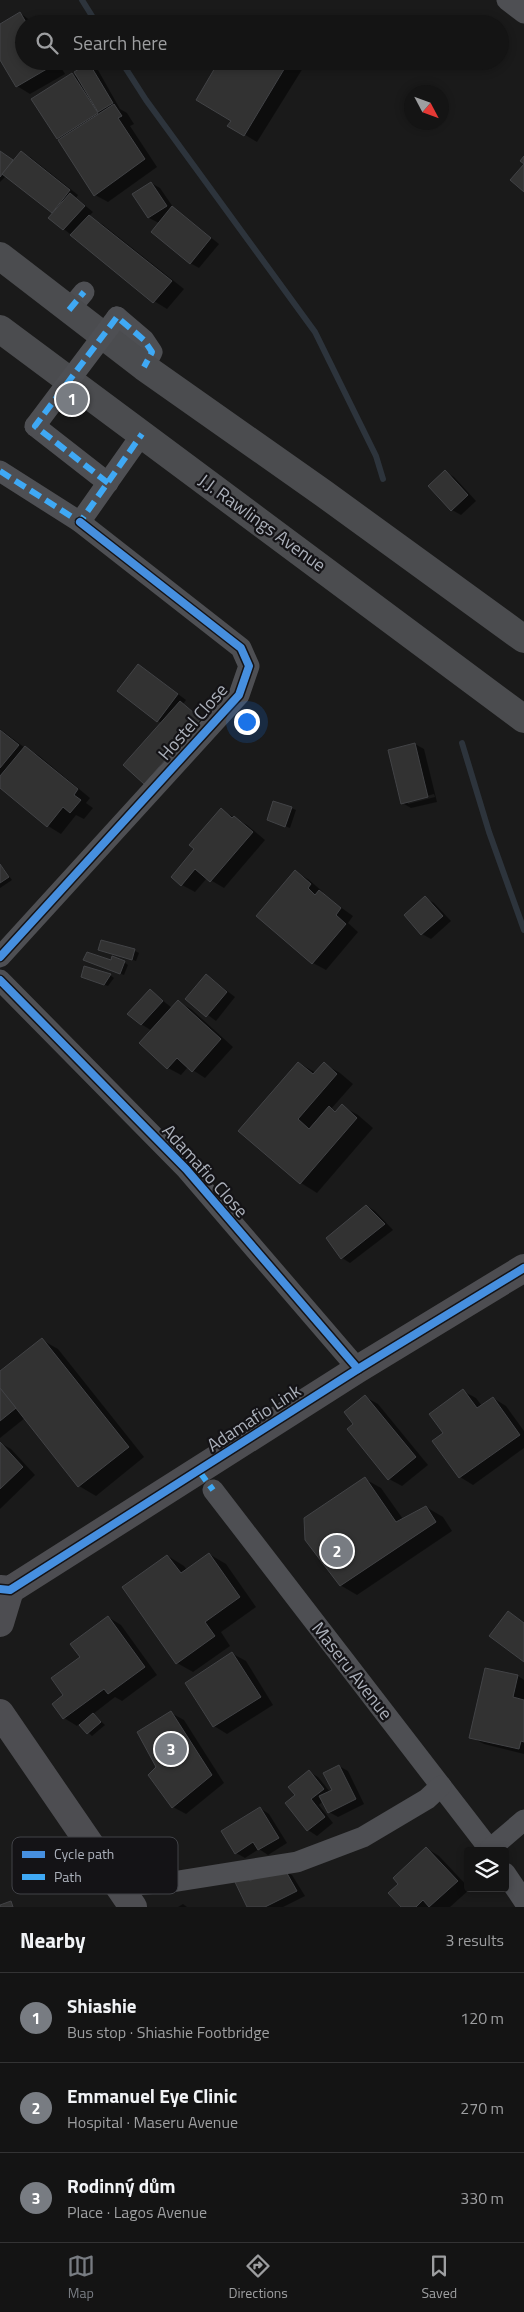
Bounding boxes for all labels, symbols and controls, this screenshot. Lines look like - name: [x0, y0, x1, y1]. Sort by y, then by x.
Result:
- search box: [15, 15, 509, 70]
- text: Search here: [73, 28, 167, 57]
- icon: search: [33, 29, 61, 57]
- north arrow: [404, 85, 449, 130]
- pin: 1: [56, 380, 88, 418]
- street label: J.J. Rawlings Avenue: [193, 467, 332, 578]
- street label: Hostel Close: [151, 677, 234, 766]
- your location: [234, 709, 260, 735]
- street label: Adamafio Close: [156, 1118, 255, 1223]
- street label: Adamafio Link: [201, 1377, 306, 1458]
- pin: 2: [321, 1532, 353, 1570]
- street label: Maseru Avenue: [306, 1616, 399, 1725]
- pin: 3: [155, 1730, 187, 1768]
- legend: [12, 1837, 178, 1894]
- text: Cycle path: [54, 1843, 114, 1864]
- map controls: [464, 1847, 509, 1892]
- button: layers: [464, 1847, 509, 1892]
- text: Path: [54, 1866, 82, 1887]
- text: Nearby: [20, 1924, 85, 1956]
- text: 3 results: [445, 1928, 504, 1952]
- text: Shiashie: [67, 1991, 137, 2020]
- text: 1: [32, 2006, 40, 2030]
- text: 120 m: [460, 2006, 504, 2030]
- text: Bus stop · Shiashie Footbridge: [67, 2020, 269, 2044]
- text: Emmanuel Eye Clinic: [67, 2081, 237, 2110]
- text: 2: [32, 2096, 40, 2120]
- text: 270 m: [460, 2096, 504, 2120]
- text: Hospital · Maseru Avenue: [67, 2110, 238, 2134]
- text: Rodinný dům: [67, 2171, 176, 2200]
- text: 3: [32, 2186, 40, 2210]
- text: 330 m: [460, 2186, 504, 2210]
- text: Place · Lagos Avenue: [67, 2200, 207, 2224]
- tab: Map: [67, 2252, 95, 2303]
- tab: Directions: [228, 2252, 288, 2303]
- tab: Saved: [422, 2252, 457, 2303]

